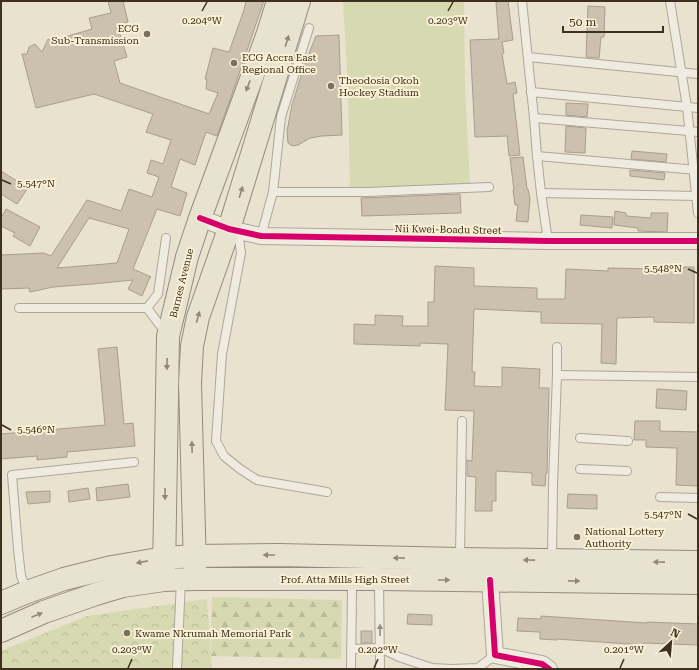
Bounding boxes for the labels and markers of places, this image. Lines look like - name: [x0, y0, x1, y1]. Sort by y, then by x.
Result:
- place label: ECG Sub-Transmission: [51, 23, 140, 46]
- marker: ECG Sub-Transmission: [142, 29, 152, 39]
- place label: ECG Accra East Regional Office: [242, 52, 316, 75]
- marker: ECG Accra East Regional Office: [229, 58, 239, 68]
- place label: Theodosia Okoh Hockey Stadium: [339, 75, 419, 98]
- marker: Theodosia Okoh Hockey Stadium: [326, 81, 336, 91]
- place label: National Lottery Authority: [585, 526, 664, 549]
- marker: National Lottery Authority: [572, 532, 582, 542]
- marker: Kwame Nkrumah Memorial Park: [122, 628, 132, 638]
- place label: Kwame Nkrumah Memorial Park: [135, 628, 292, 639]

